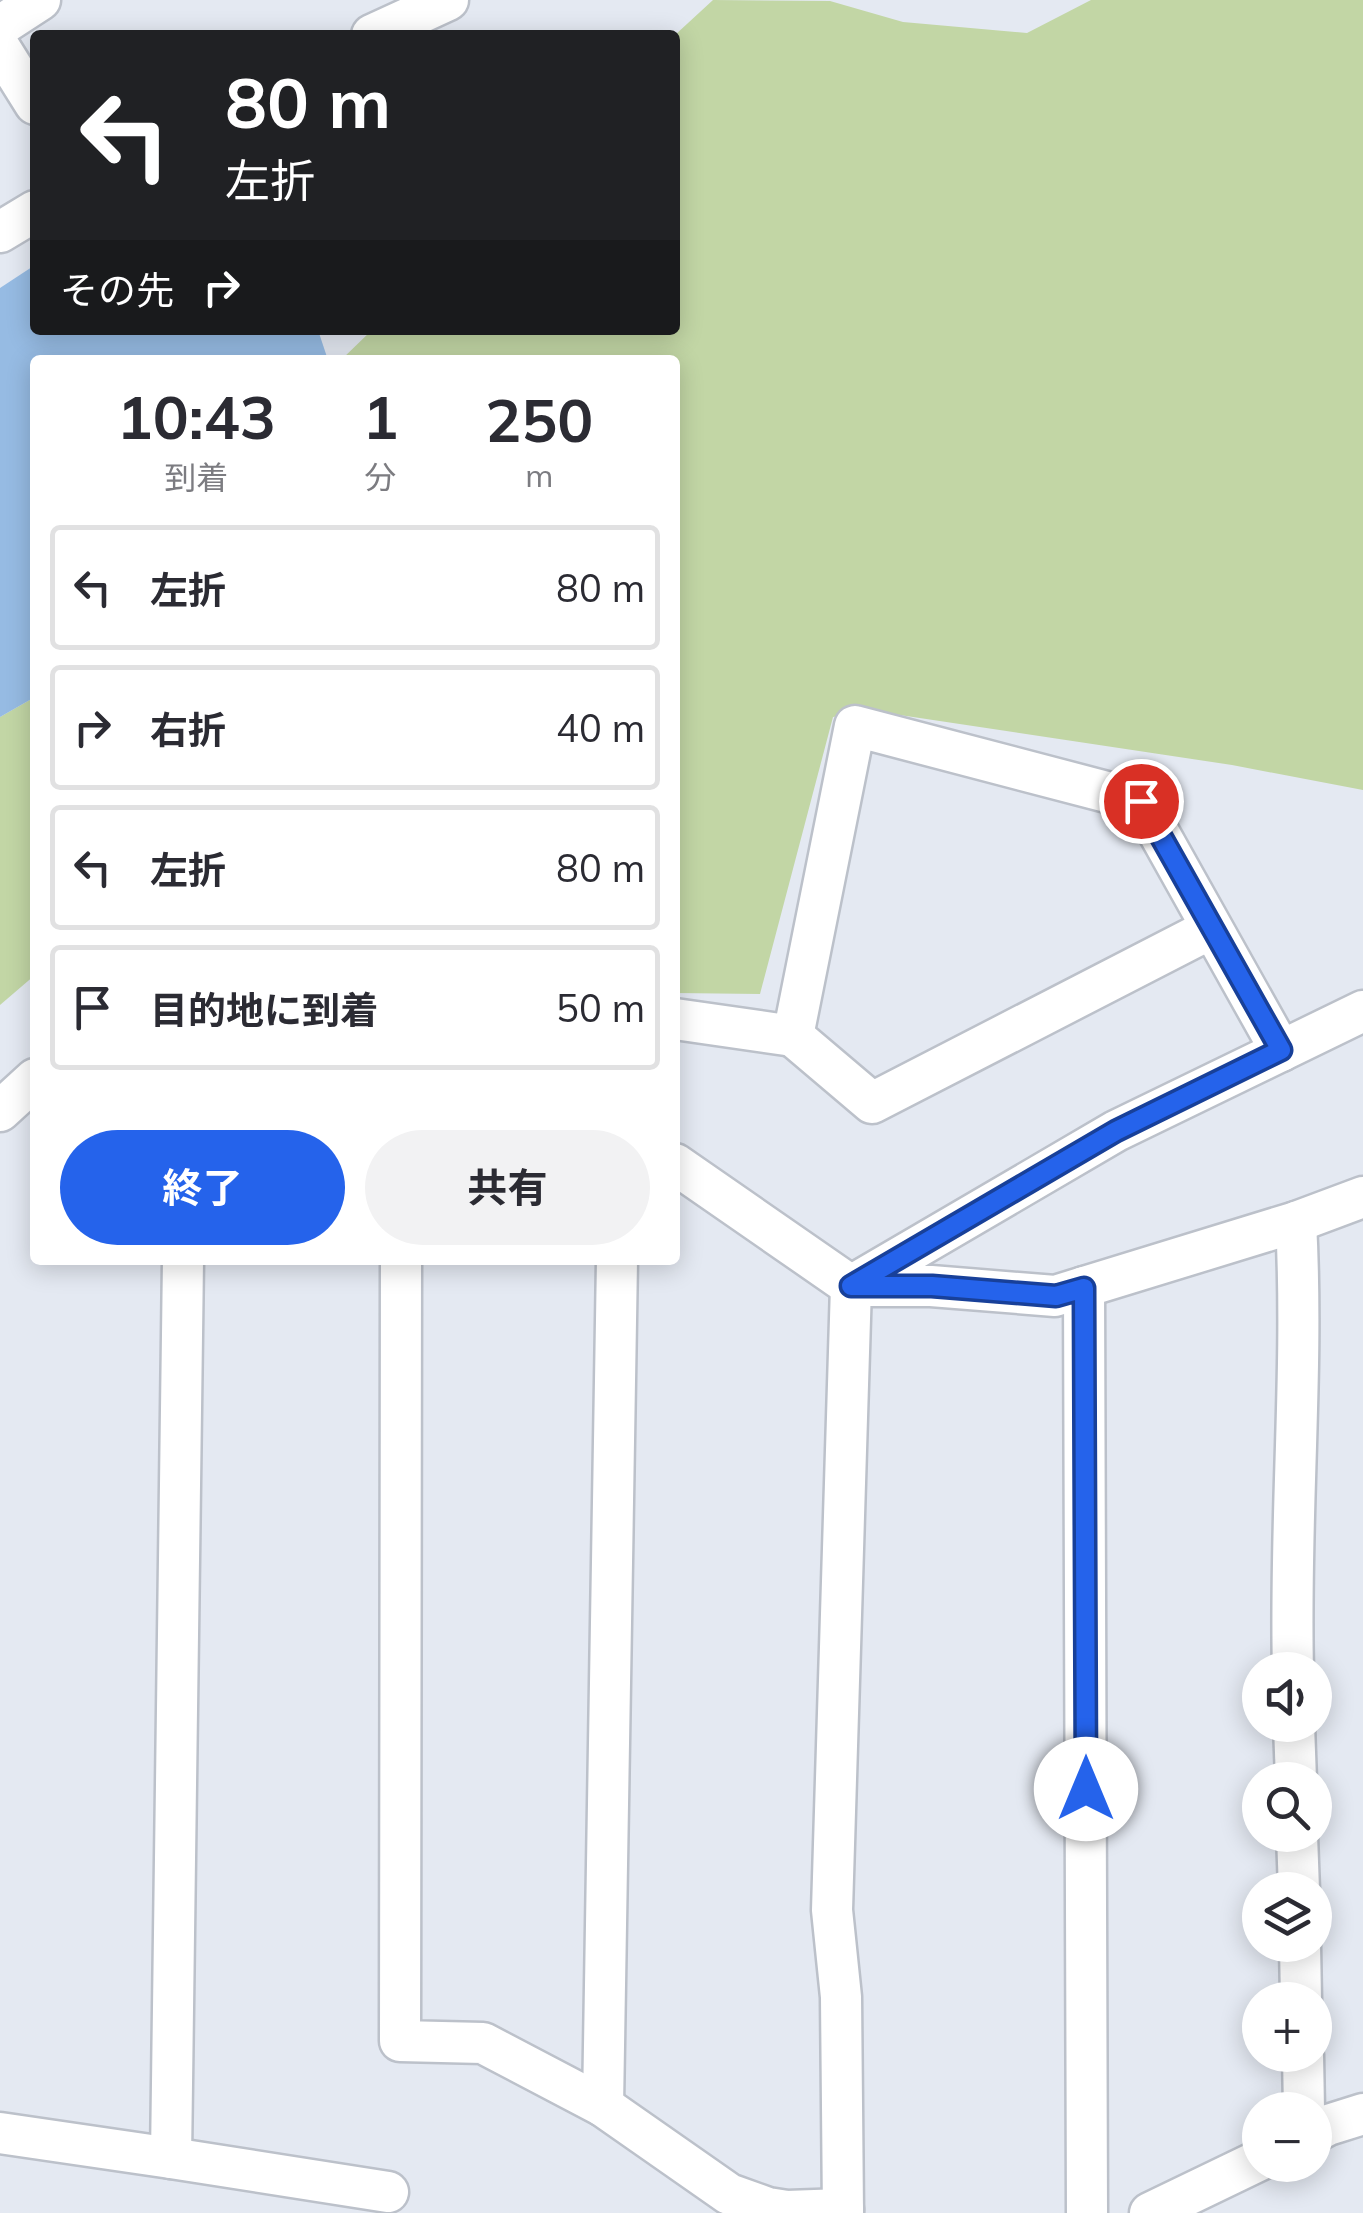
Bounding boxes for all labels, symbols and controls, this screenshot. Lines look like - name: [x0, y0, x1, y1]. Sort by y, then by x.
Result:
- text: 80 m: [225, 58, 391, 146]
- icon: left: [60, 70, 190, 200]
- text: 左折: [225, 152, 315, 208]
- icon: right: [194, 260, 249, 315]
- text: その先: [60, 266, 174, 314]
- text: 10:43: [117, 379, 276, 454]
- text: 1: [362, 379, 398, 454]
- text: 250: [485, 382, 593, 457]
- text: m: [525, 455, 553, 495]
- text: 到着: [164, 457, 228, 497]
- text: 分: [364, 457, 396, 497]
- icon: left: [65, 560, 120, 615]
- text: 80 m: [556, 564, 645, 612]
- text: 左折: [150, 566, 226, 614]
- icon: right: [65, 700, 120, 755]
- text: 40 m: [556, 704, 645, 752]
- text: 右折: [150, 706, 226, 754]
- pin: [1099, 759, 1184, 844]
- icon: arrive: [1114, 774, 1169, 829]
- icon: left: [65, 840, 120, 895]
- text: 80 m: [556, 844, 645, 892]
- text: 左折: [150, 846, 226, 894]
- icon: arrive: [65, 980, 120, 1035]
- text: 50 m: [556, 984, 645, 1032]
- text: 目的地に到着: [150, 986, 378, 1034]
- button: 終了: [60, 1130, 345, 1245]
- button: 共有: [365, 1130, 650, 1245]
- map controls: [1242, 1652, 1332, 2182]
- button: sound: [1242, 1652, 1332, 1742]
- position arrow: [1034, 1737, 1138, 1841]
- button: search: [1242, 1762, 1332, 1852]
- button: layers: [1242, 1872, 1332, 1962]
- button: +: [1242, 1982, 1332, 2072]
- button: −: [1242, 2092, 1332, 2182]

